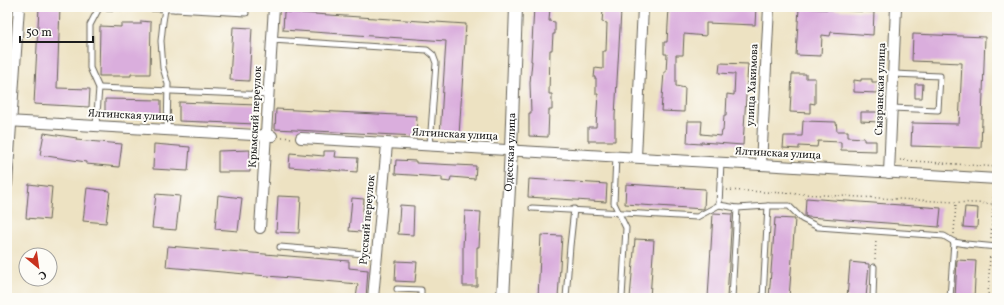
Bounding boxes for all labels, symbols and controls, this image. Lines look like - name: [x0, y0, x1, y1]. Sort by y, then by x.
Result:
- scale bar: [20, 18, 93, 44]
- text: 50 m: [26, 25, 52, 41]
- street label: Сызранская улица: [872, 42, 890, 136]
- street label: улица Хакимова: [743, 43, 763, 127]
- street label: Крымский переулок: [246, 66, 266, 168]
- street label: Ялтинская улица: [87, 106, 175, 126]
- street label: Одесская улица: [501, 112, 520, 192]
- street label: Ялтинская улица: [411, 125, 499, 145]
- street label: Ялтинская улица: [734, 144, 822, 164]
- street label: Русский переулок: [357, 174, 379, 265]
- north arrow: [18, 247, 58, 287]
- text: С: [35, 266, 49, 283]

